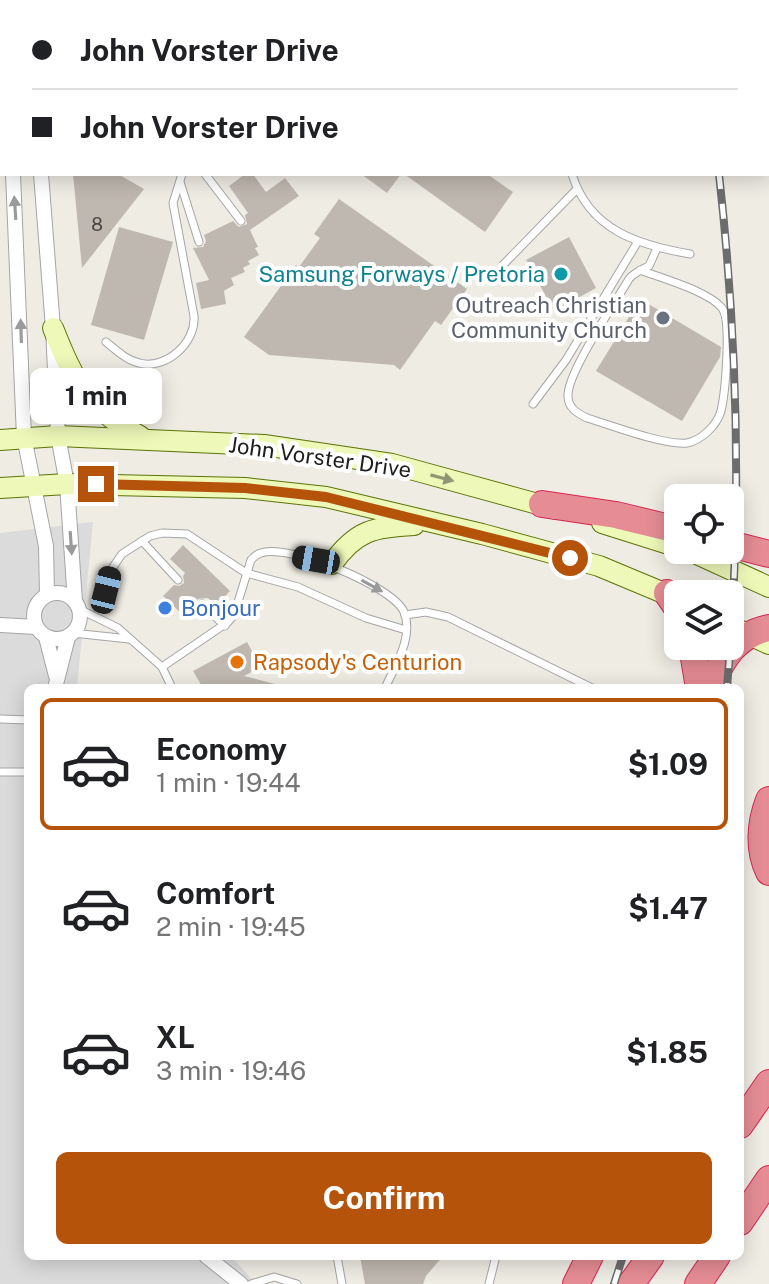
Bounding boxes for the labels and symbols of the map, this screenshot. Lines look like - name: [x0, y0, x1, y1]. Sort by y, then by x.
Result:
- one-way arrow: [8, 195, 21, 220]
- house number: 8: [91, 214, 103, 235]
- place label: Samsung Forways / Pretoria: [258, 261, 545, 287]
- marker: Samsung Forways / Pretoria: [552, 265, 570, 283]
- place label: Outreach Christian Community Church: [451, 292, 647, 343]
- marker: Outreach Christian Community Church: [654, 309, 672, 327]
- one-way arrow: [14, 318, 27, 343]
- callout: 1 min: [30, 368, 162, 424]
- street label: John Vorster Drive: [227, 431, 413, 483]
- route end: [78, 466, 114, 502]
- one-way arrow: [430, 472, 455, 484]
- one-way arrow: [65, 531, 78, 556]
- route start: [552, 540, 588, 576]
- car: [290, 544, 342, 576]
- car: [89, 564, 123, 616]
- one-way arrow: [361, 579, 383, 593]
- place label: Bonjour: [181, 595, 261, 621]
- marker: Bonjour: [156, 599, 174, 617]
- place label: Rapsody's Centurion: [253, 649, 462, 675]
- marker: Rapsody's Centurion: [228, 653, 246, 671]

